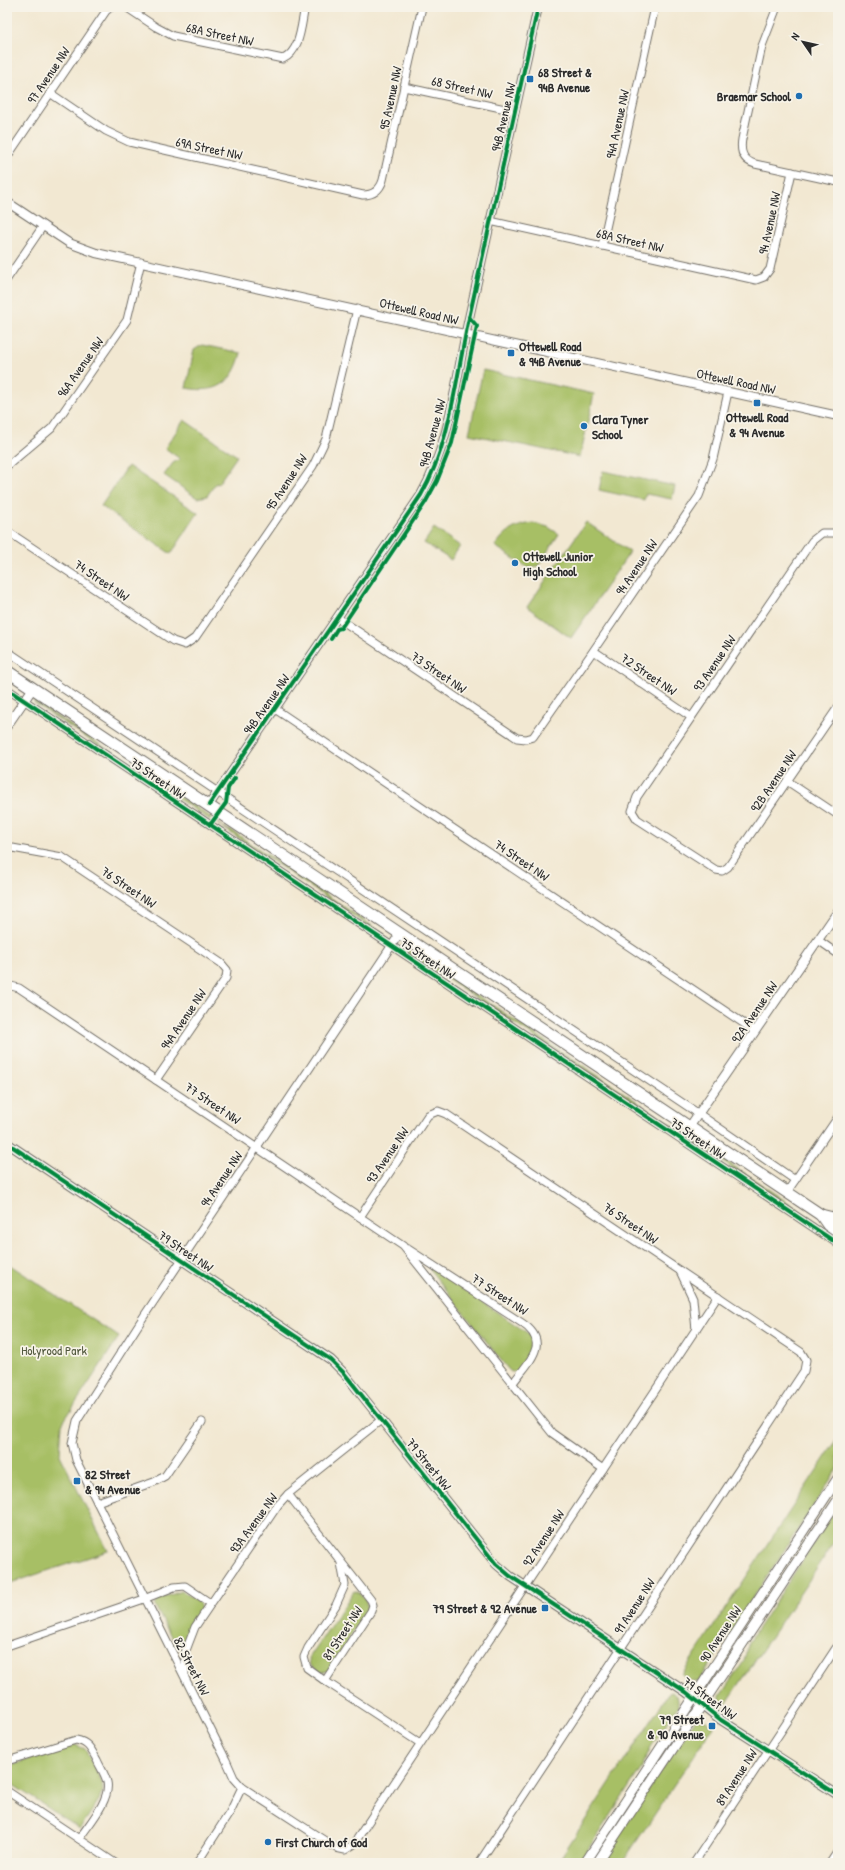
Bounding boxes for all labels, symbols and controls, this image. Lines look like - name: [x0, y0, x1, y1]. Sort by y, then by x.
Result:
- street label: 68A Street NW: [185, 18, 255, 50]
- north arrow: [783, 22, 823, 62]
- text: N: [787, 30, 802, 43]
- street label: 97 Avenue NW: [22, 43, 74, 107]
- place label: 68 Street & 94B Avenue: [538, 63, 592, 96]
- street label: 95 Avenue NW: [375, 65, 405, 131]
- street label: 68 Street NW: [430, 71, 494, 103]
- marker: 68 Street & 94B Avenue: [525, 74, 535, 84]
- street label: 94B Avenue NW: [486, 81, 520, 153]
- place label: Braemar School: [717, 87, 792, 105]
- street label: 94A Avenue NW: [601, 88, 633, 160]
- marker: Braemar School: [794, 91, 804, 101]
- street label: 69A Street NW: [174, 132, 244, 164]
- street label: 94 Avenue NW: [754, 190, 784, 256]
- street label: 68A Street NW: [595, 224, 665, 256]
- street label: Ottewell Road NW: [378, 293, 460, 329]
- street label: 96A Avenue NW: [52, 333, 108, 401]
- place label: Ottewell Road & 94B Avenue: [519, 337, 582, 370]
- marker: Ottewell Road & 94B Avenue: [506, 348, 516, 358]
- street label: Ottewell Road NW: [695, 364, 777, 398]
- street label: 94B Avenue NW: [414, 397, 450, 469]
- marker: Ottewell Road & 94 Avenue: [752, 398, 762, 408]
- place label: Ottewell Road & 94 Avenue: [726, 408, 789, 441]
- place label: Clara Tyner School: [592, 410, 649, 443]
- marker: Clara Tyner School: [579, 421, 589, 431]
- street label: 95 Avenue NW: [261, 450, 311, 514]
- street label: 94 Avenue NW: [611, 536, 661, 598]
- place label: Ottewell Junior High School: [523, 547, 594, 581]
- street label: 74 Street NW: [71, 555, 133, 605]
- marker: Ottewell Junior High School: [510, 558, 520, 568]
- street label: 93 Avenue NW: [689, 631, 739, 695]
- street label: 73 Street NW: [408, 647, 470, 697]
- street label: 72 Street NW: [618, 649, 680, 699]
- street label: 94B Avenue NW: [239, 670, 293, 738]
- street label: 92B Avenue NW: [746, 746, 800, 816]
- street label: 75 Street NW: [127, 753, 189, 803]
- street label: 74 Street NW: [491, 835, 553, 885]
- street label: 76 Street NW: [98, 862, 160, 912]
- street label: 75 Street NW: [397, 933, 459, 983]
- street label: 92A Avenue NW: [727, 978, 781, 1046]
- street label: 94A Avenue NW: [156, 985, 210, 1053]
- street label: 77 Street NW: [181, 1078, 245, 1128]
- street label: 75 Street NW: [667, 1113, 729, 1163]
- street label: 93 Avenue NW: [362, 1123, 412, 1187]
- street label: 94 Avenue NW: [196, 1148, 246, 1210]
- street label: 76 Street NW: [600, 1198, 662, 1248]
- street label: 79 Street NW: [155, 1226, 217, 1276]
- street label: 77 Street NW: [468, 1269, 532, 1319]
- park label: Holyrood Park: [21, 1341, 87, 1359]
- street label: 79 Street NW: [402, 1434, 456, 1494]
- place label: 82 Street & 94 Avenue: [85, 1465, 141, 1498]
- marker: 82 Street & 94 Avenue: [72, 1476, 82, 1486]
- street label: 93A Avenue NW: [225, 1489, 281, 1557]
- street label: 92 Avenue NW: [518, 1506, 568, 1570]
- street label: 91 Avenue NW: [609, 1575, 659, 1637]
- place label: 79 Street & 92 Avenue: [432, 1599, 538, 1617]
- street label: 81 Street NW: [318, 1602, 366, 1664]
- street label: 90 Avenue NW: [695, 1602, 745, 1666]
- marker: 79 Street & 92 Avenue: [540, 1603, 550, 1613]
- street label: 82 Street NW: [170, 1634, 214, 1698]
- street label: 79 Street NW: [679, 1672, 741, 1724]
- place label: 79 Street & 90 Avenue: [648, 1710, 705, 1743]
- marker: 79 Street & 90 Avenue: [707, 1721, 717, 1731]
- street label: 89 Avenue NW: [711, 1745, 761, 1809]
- place label: First Church of God: [275, 1833, 368, 1851]
- marker: First Church of God: [263, 1837, 273, 1847]

